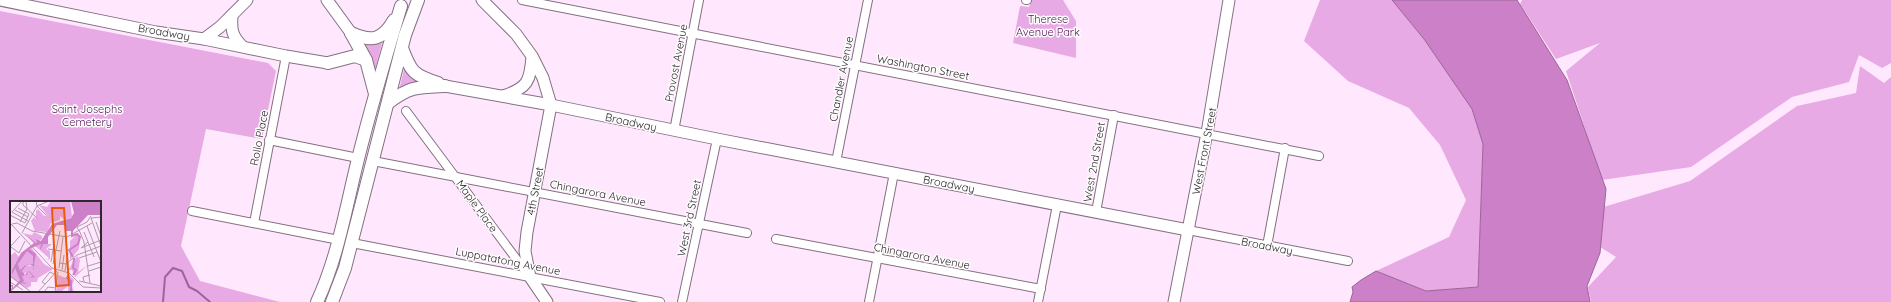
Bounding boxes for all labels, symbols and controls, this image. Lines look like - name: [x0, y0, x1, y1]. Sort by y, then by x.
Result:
- park label: Therese Avenue Park: [1016, 12, 1080, 39]
- street label: Broadway: [137, 21, 191, 43]
- street label: Provost Avenue: [662, 23, 690, 103]
- street label: Chandler Avenue: [826, 35, 856, 123]
- street label: Washington Street: [876, 51, 971, 83]
- park label: Saint Josephs Cemetery: [52, 102, 122, 129]
- street label: West Front Street: [1189, 106, 1219, 196]
- street label: Rollo Place: [247, 109, 271, 167]
- street label: Broadway: [604, 110, 658, 134]
- street label: West 2nd Street: [1080, 121, 1108, 203]
- street label: 4th Street: [523, 165, 547, 216]
- street label: Broadway: [922, 172, 976, 196]
- street label: Maple Place: [453, 177, 501, 235]
- street label: Chingarora Avenue: [549, 177, 647, 209]
- street label: West 3rd Street: [674, 178, 704, 258]
- inset map: [10, 201, 101, 292]
- street label: Broadway: [1240, 234, 1294, 258]
- street label: Chingarora Avenue: [873, 240, 971, 272]
- street label: Luppatatong Avenue: [454, 244, 562, 278]

